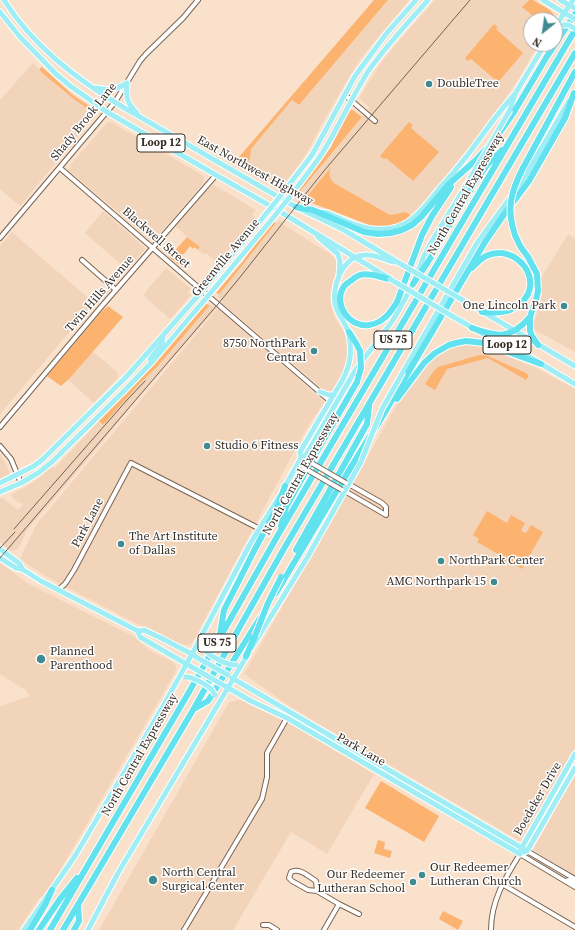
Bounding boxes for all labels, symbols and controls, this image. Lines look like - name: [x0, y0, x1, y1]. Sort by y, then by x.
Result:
- north arrow: [523, 12, 563, 52]
- text: N: [530, 33, 544, 50]
- place label: DoubleTree: [437, 77, 499, 91]
- marker: DoubleTree: [424, 79, 434, 89]
- street label: Shady Brook Lane: [48, 80, 120, 164]
- street label: North Central Expressway: [425, 130, 507, 258]
- street label: East Northwest Highway: [194, 133, 316, 209]
- road number: Loop 12: [137, 134, 185, 152]
- street label: Blackwell Street: [119, 205, 193, 271]
- street label: Greenville Avenue: [189, 216, 263, 300]
- street label: Twin Hills Avenue: [63, 253, 137, 335]
- place label: One Lincoln Park: [463, 299, 556, 313]
- marker: One Lincoln Park: [559, 301, 569, 311]
- road number: US 75: [374, 331, 412, 349]
- road number: Loop 12: [483, 336, 531, 354]
- place label: 8750 NorthPark Central: [223, 337, 306, 365]
- marker: 8750 NorthPark Central: [309, 346, 319, 356]
- street label: North Central Expressway: [260, 410, 342, 538]
- place label: Studio 6 Fitness: [215, 439, 298, 453]
- marker: Studio 6 Fitness: [202, 441, 212, 451]
- street label: Park Lane: [69, 496, 107, 550]
- place label: The Art Institute of Dallas: [129, 530, 218, 558]
- marker: The Art Institute of Dallas: [116, 539, 126, 549]
- place label: NorthPark Center: [449, 554, 544, 568]
- marker: NorthPark Center: [436, 556, 446, 566]
- place label: AMC Northpark 15: [386, 575, 486, 589]
- marker: AMC Northpark 15: [489, 577, 499, 587]
- road number: US 75: [198, 634, 236, 652]
- place label: Planned Parenthood: [50, 645, 112, 673]
- marker: Planned Parenthood: [35, 653, 47, 665]
- street label: North Central Expressway: [99, 691, 181, 819]
- street label: Park Lane: [334, 730, 388, 770]
- street label: Boedeker Drive: [511, 760, 565, 838]
- place label: Our Redeemer Lutheran Church: [430, 861, 522, 889]
- place label: North Central Surgical Center: [162, 866, 244, 894]
- place label: Our Redeemer Lutheran School: [317, 868, 405, 896]
- marker: Our Redeemer Lutheran Church: [417, 870, 427, 880]
- marker: North Central Surgical Center: [147, 874, 159, 886]
- marker: Our Redeemer Lutheran School: [408, 877, 418, 887]

